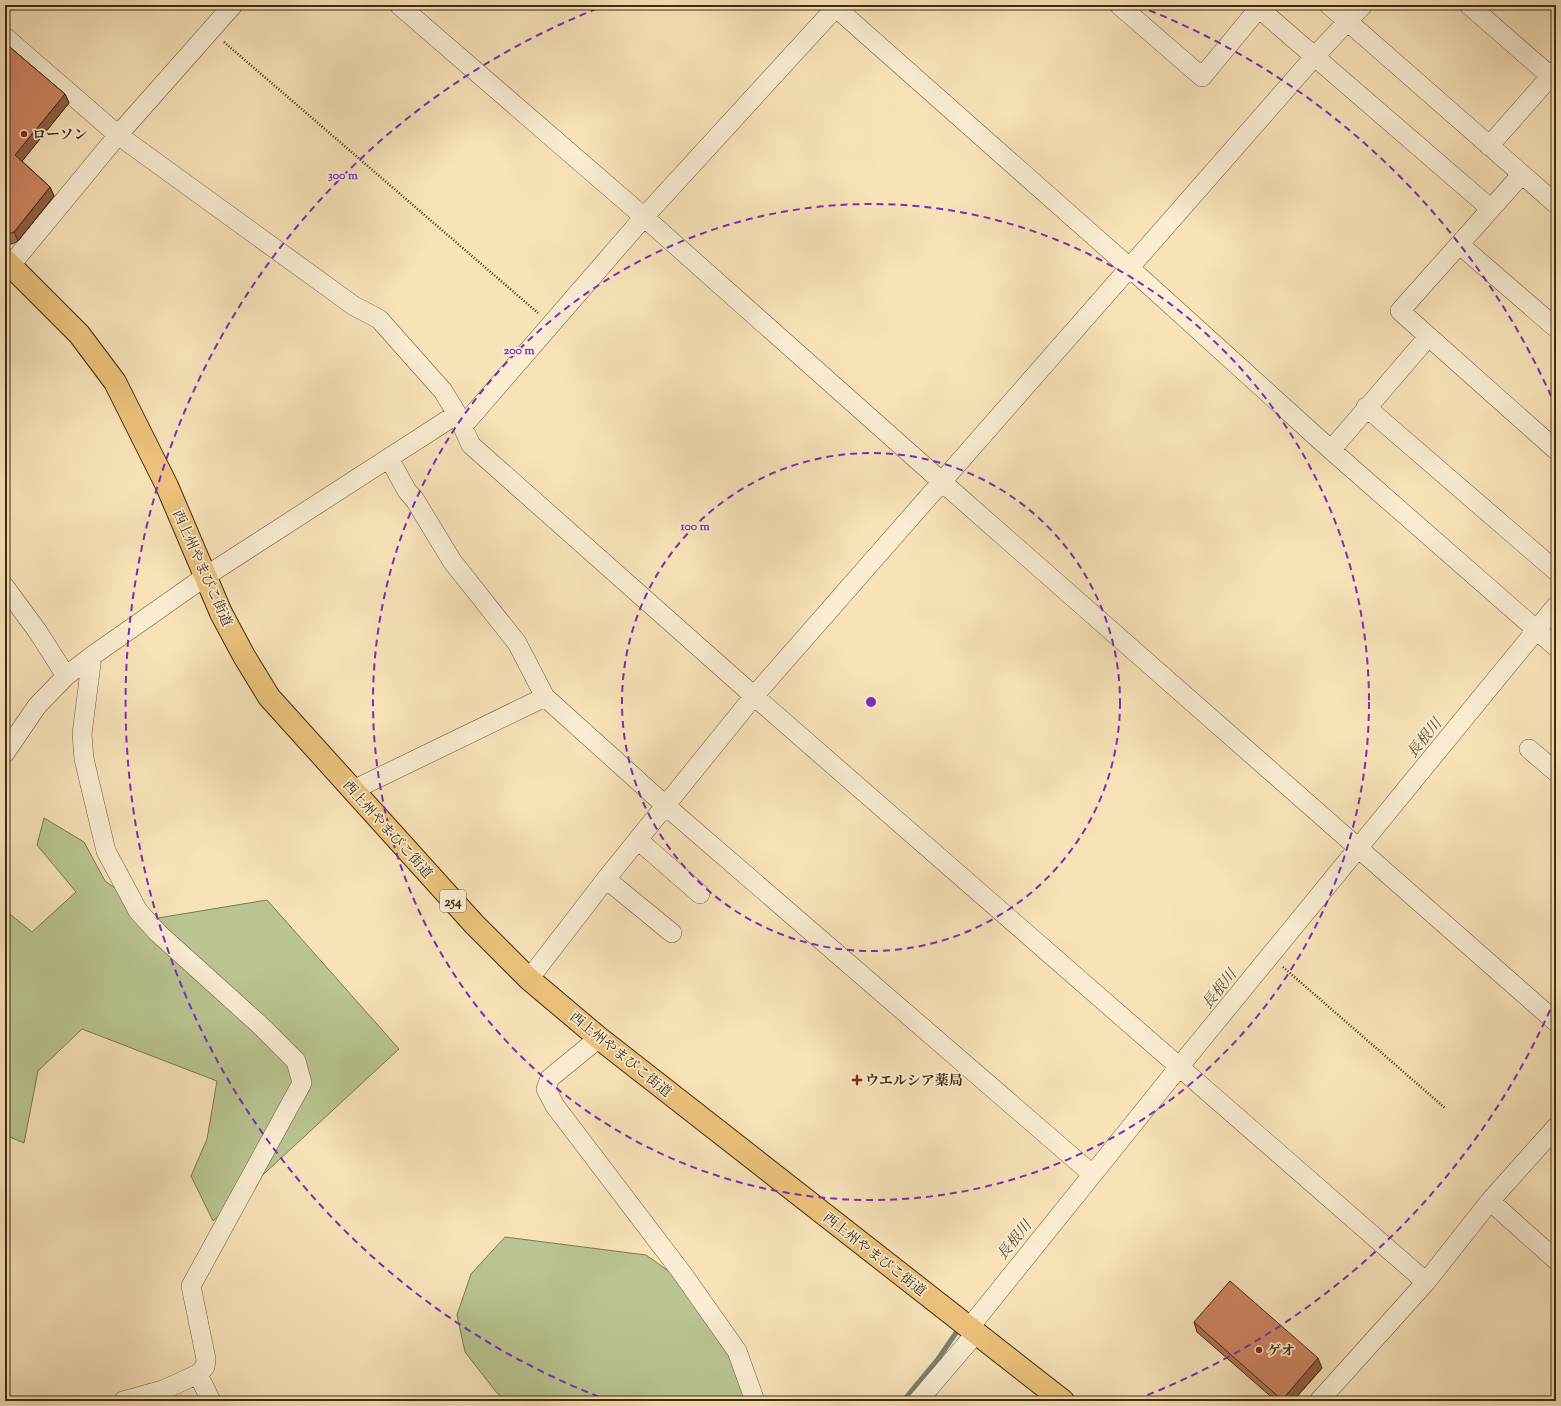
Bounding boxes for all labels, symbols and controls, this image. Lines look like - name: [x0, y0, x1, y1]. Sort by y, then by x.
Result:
- place label: ローソン: [32, 126, 87, 146]
- marker: ローソン: [19, 129, 29, 139]
- text: 300 m: [328, 167, 358, 185]
- text: 200 m: [504, 342, 534, 360]
- street label: 西上州やまびこ街道: [166, 507, 236, 630]
- text: 100 m: [679, 518, 710, 536]
- centre of rings: [864, 695, 878, 709]
- water label: 長根川: [1403, 713, 1449, 763]
- street label: 西上州やまびこ街道: [337, 777, 436, 884]
- road number: 254: [440, 890, 466, 912]
- water label: 長根川: [1198, 964, 1244, 1014]
- street label: 西上州やまびこ街道: [564, 1008, 675, 1103]
- place label: ウエルシア薬局: [865, 1072, 963, 1092]
- marker: ウエルシア薬局: [852, 1075, 862, 1085]
- street label: 西上州やまびこ街道: [818, 1209, 930, 1302]
- water label: 長根川: [993, 1215, 1039, 1265]
- place label: ゲオ: [1267, 1342, 1295, 1362]
- marker: ゲオ: [1254, 1345, 1264, 1355]

